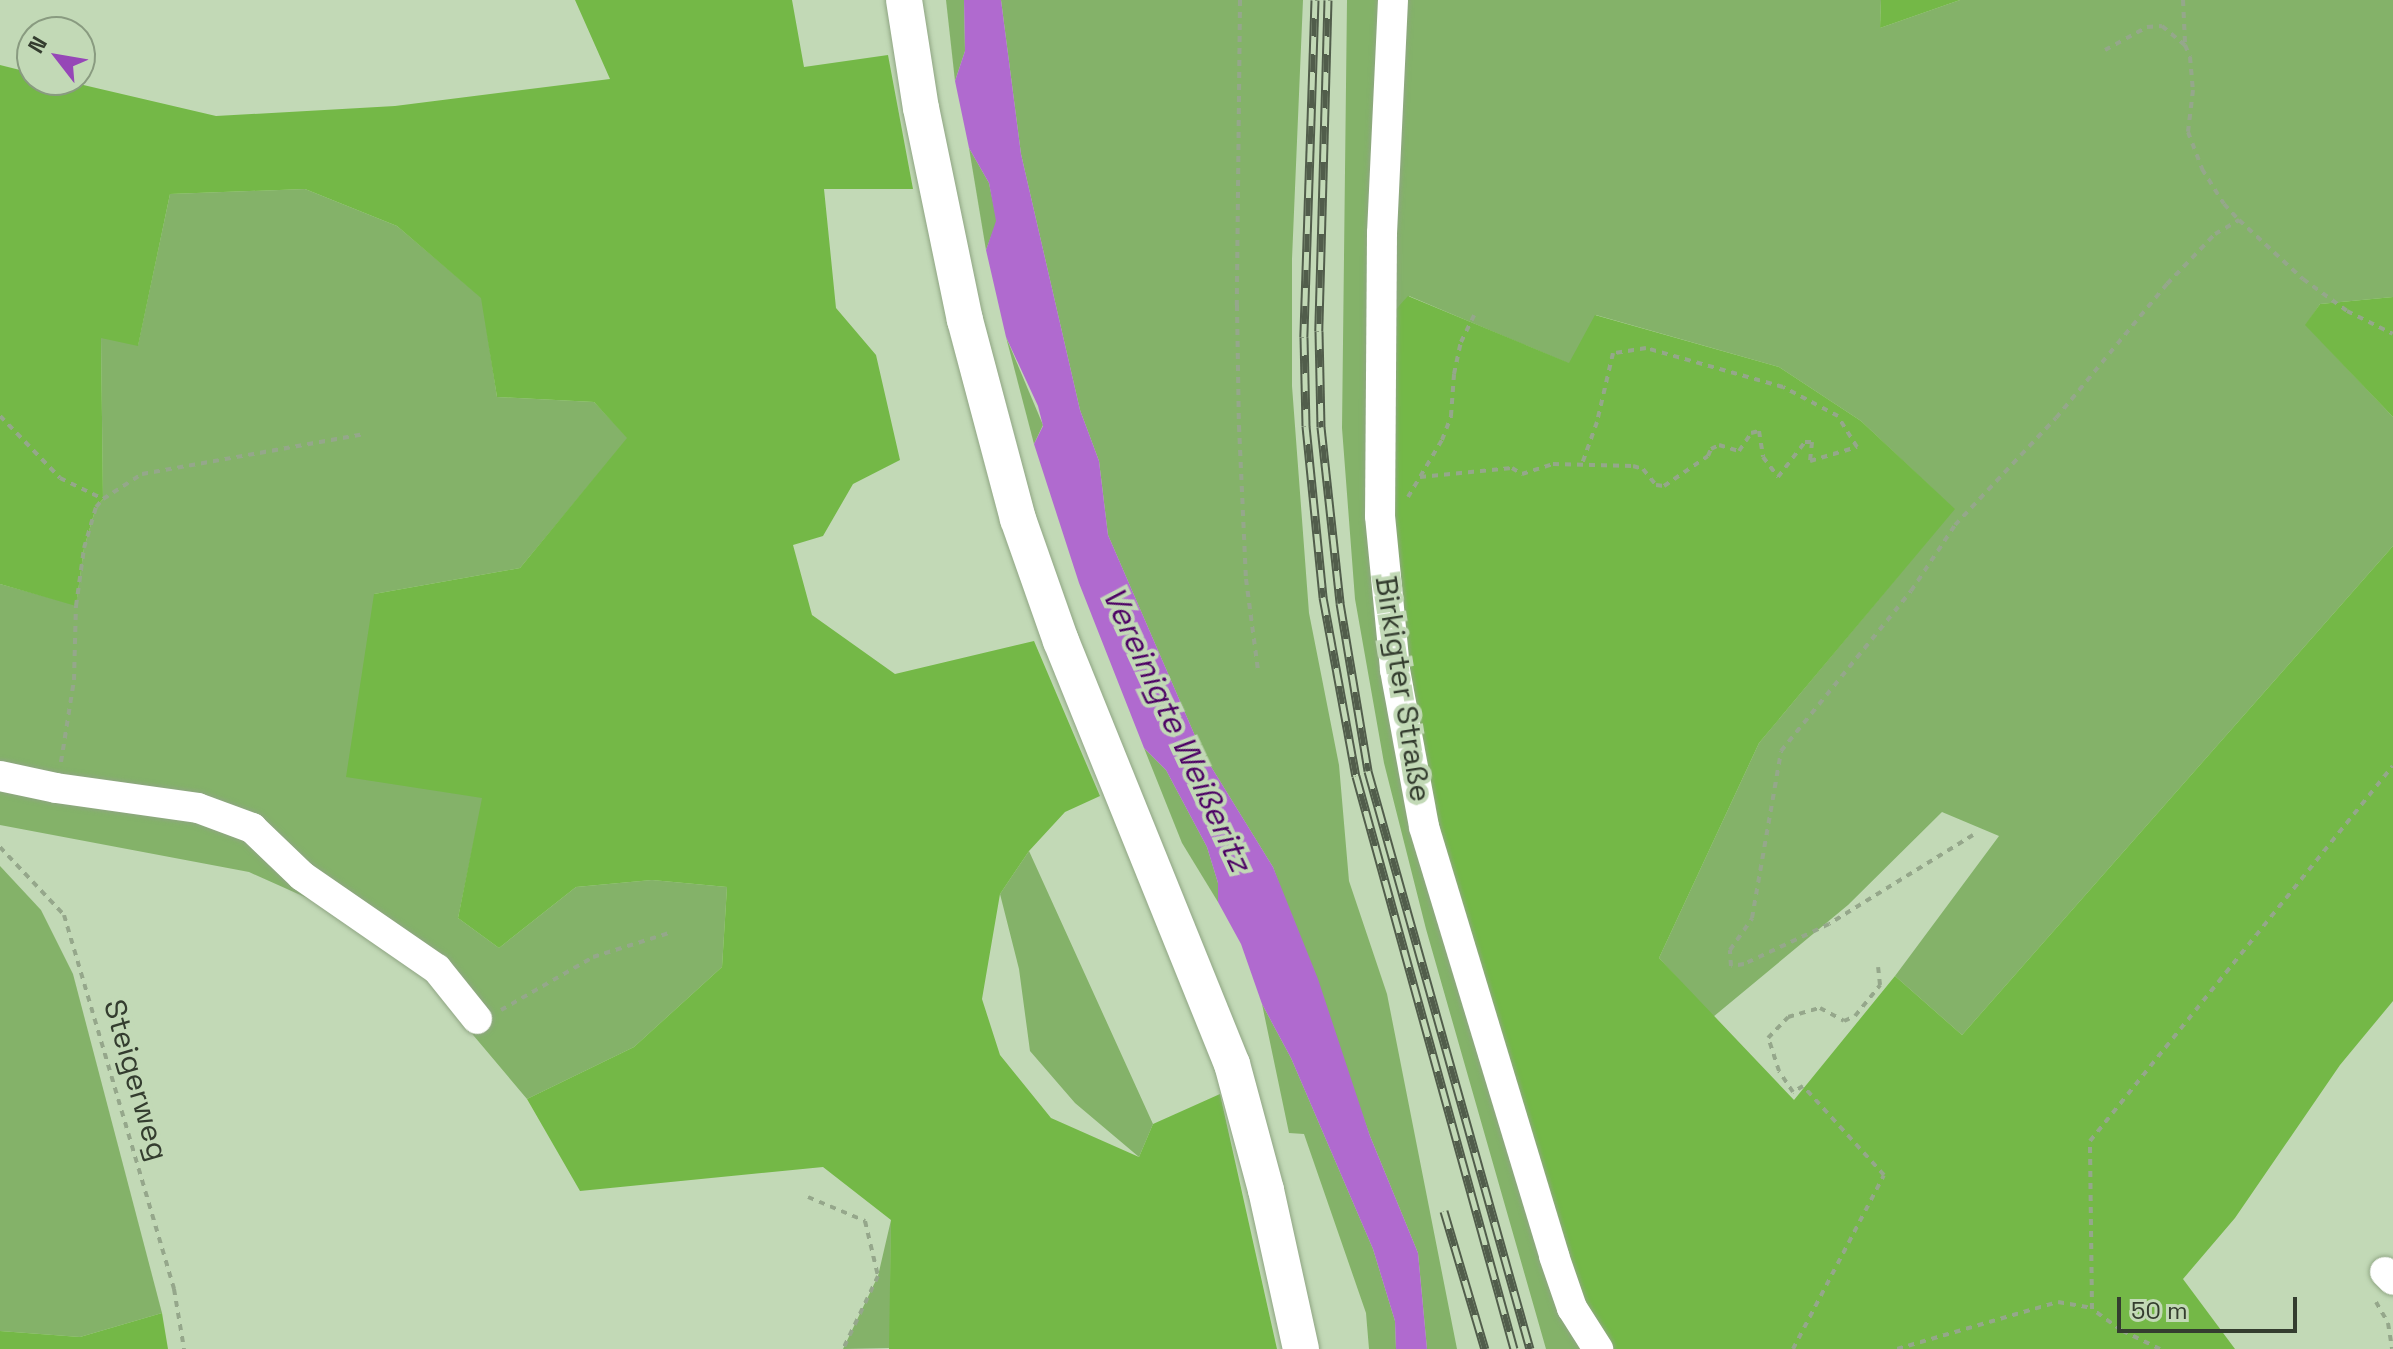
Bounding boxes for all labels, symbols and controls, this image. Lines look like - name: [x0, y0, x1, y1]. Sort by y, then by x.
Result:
- north arrow: [16, 16, 96, 96]
- text: N: [21, 31, 53, 58]
- street label: Birkigter Straße: [1367, 574, 1439, 804]
- water label: Vereinigte Weißeritz: [1094, 580, 1260, 878]
- street label: Steigerweg: [96, 995, 176, 1165]
- scale bar: [2121, 1281, 2301, 1331]
- text: 50 m: [2131, 1295, 2188, 1326]

